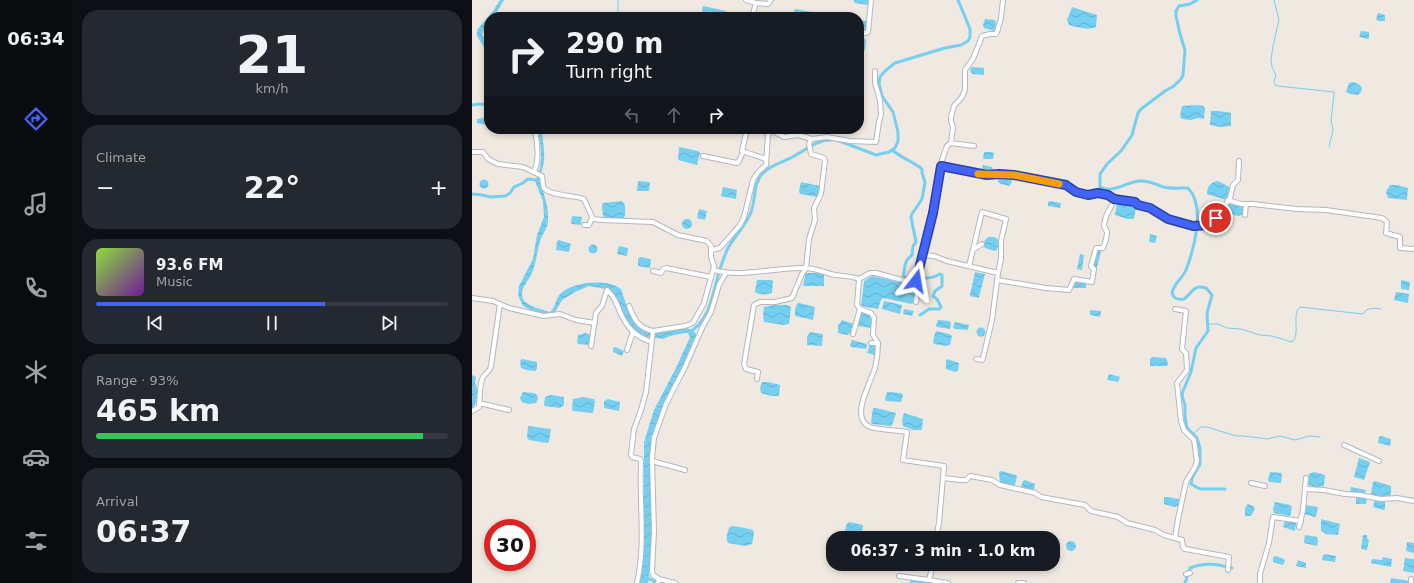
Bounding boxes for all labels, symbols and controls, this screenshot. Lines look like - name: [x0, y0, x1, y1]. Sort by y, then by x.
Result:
- text: 21: [236, 25, 308, 85]
- text: 290 m: [566, 27, 663, 60]
- text: 06:34: [7, 28, 65, 49]
- icon: right: [500, 28, 552, 80]
- text: Turn right: [566, 61, 652, 82]
- text: km/h: [256, 81, 288, 96]
- icon: left: [621, 104, 643, 126]
- icon: ahead: [663, 104, 685, 126]
- icon: right: [705, 104, 727, 126]
- icon: directions: [22, 105, 50, 133]
- text: Climate: [96, 150, 146, 165]
- text: 22°: [244, 170, 300, 205]
- text: −: [96, 175, 114, 200]
- text: +: [430, 175, 448, 200]
- icon: music: [22, 190, 50, 218]
- pin: [1199, 201, 1233, 235]
- icon: arrive: [1205, 207, 1227, 229]
- text: 93.6 FM: [156, 256, 223, 274]
- position arrow: [895, 260, 937, 302]
- icon: phone: [22, 274, 50, 302]
- text: Music: [156, 274, 193, 289]
- icon: previous: [144, 312, 166, 334]
- icon: pause: [261, 312, 283, 334]
- icon: next: [378, 312, 400, 334]
- icon: climate: [22, 358, 50, 386]
- text: Range · 93%: [96, 373, 179, 388]
- text: 465 km: [96, 393, 220, 428]
- icon: car: [22, 443, 50, 471]
- text: Arrival: [96, 494, 138, 509]
- text: 06:37: [96, 514, 192, 549]
- speed limit sign: 30: [484, 519, 536, 571]
- icon: filters: [22, 527, 50, 555]
- text: 06:37 · 3 min · 1.0 km: [851, 542, 1035, 560]

